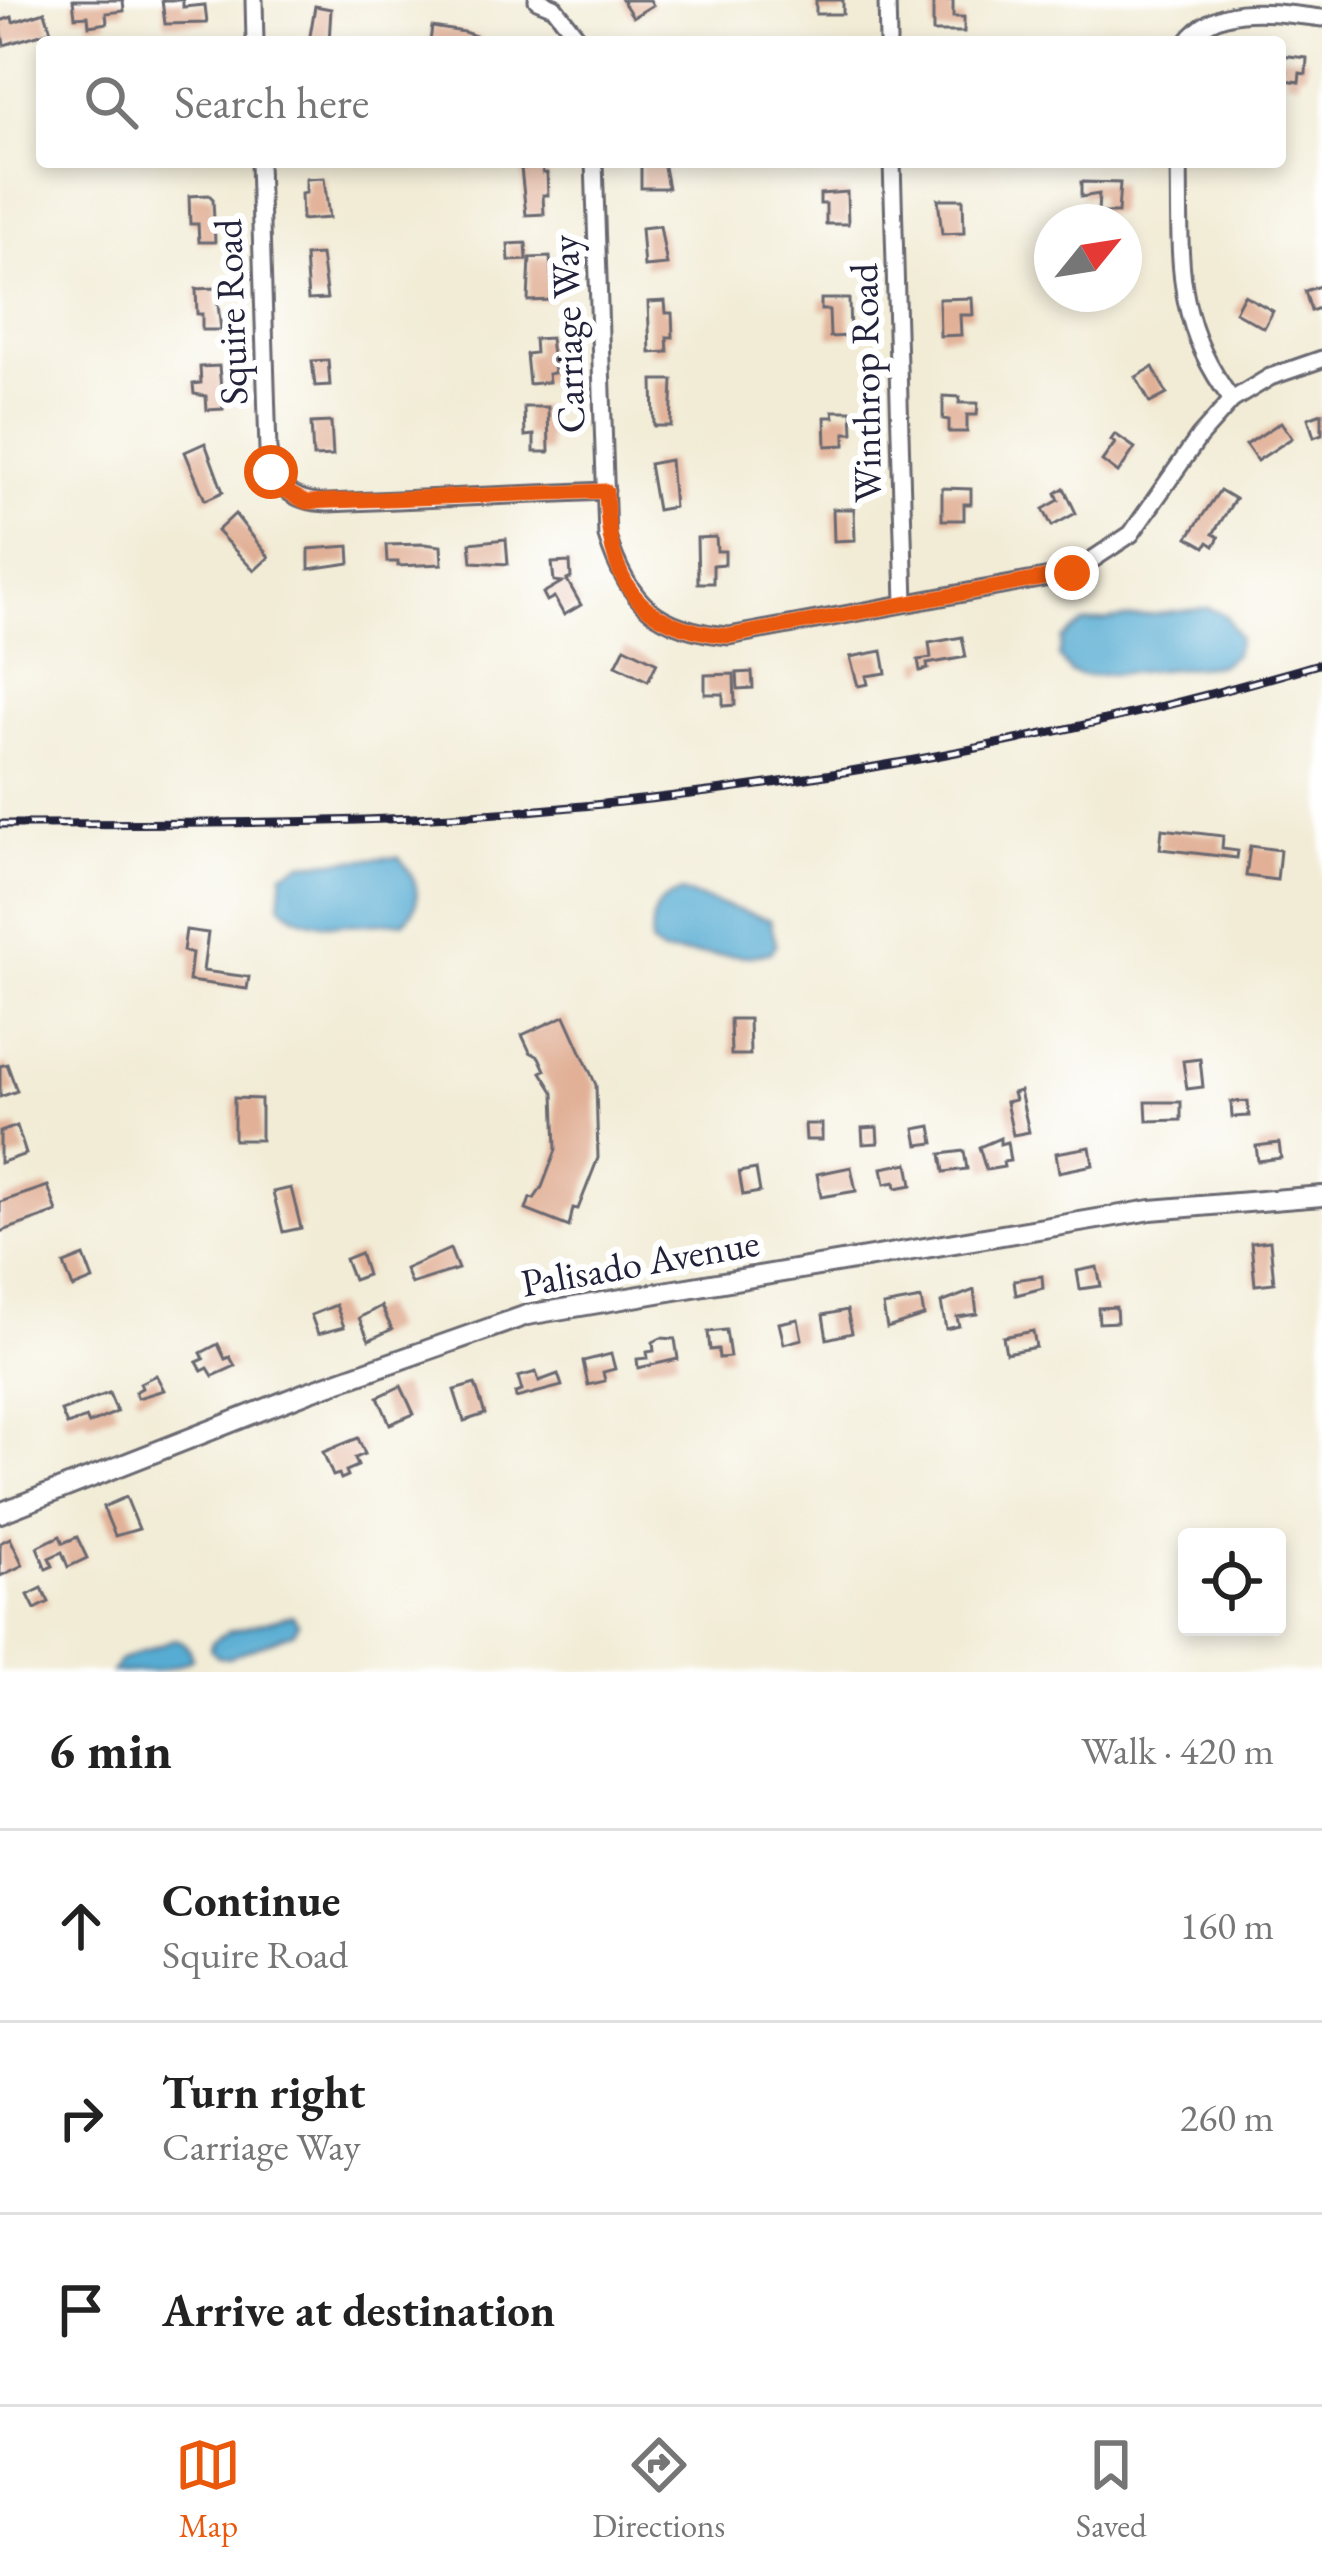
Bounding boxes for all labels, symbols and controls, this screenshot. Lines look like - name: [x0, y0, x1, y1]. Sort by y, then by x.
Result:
- search box: [36, 36, 1286, 168]
- icon: search: [78, 69, 144, 135]
- text: Search here: [174, 73, 369, 131]
- north arrow: [1034, 204, 1142, 312]
- street label: Squire Road: [202, 218, 259, 406]
- street label: Carriage Way: [539, 233, 596, 434]
- street label: Winthrop Road: [838, 263, 893, 503]
- route start: [244, 445, 298, 499]
- route end: [1045, 546, 1099, 600]
- street label: Palisado Avenue: [517, 1216, 763, 1309]
- map controls: [1178, 1528, 1286, 1636]
- button: locate: [1178, 1528, 1286, 1636]
- text: 6 min: [48, 1717, 172, 1783]
- text: Walk · 420 m: [1081, 1725, 1274, 1776]
- text: Continue: [162, 1871, 340, 1929]
- icon: ahead: [48, 1893, 114, 1959]
- text: 160 m: [1180, 1900, 1274, 1951]
- text: Squire Road: [162, 1929, 348, 1980]
- text: Turn right: [162, 2063, 365, 2121]
- icon: right: [48, 2085, 114, 2151]
- text: 260 m: [1180, 2092, 1274, 2143]
- text: Carriage Way: [162, 2121, 360, 2172]
- icon: arrive: [48, 2277, 114, 2343]
- text: Arrive at destination: [162, 2281, 555, 2339]
- tab: Map: [175, 2432, 241, 2547]
- tab: Directions: [592, 2432, 725, 2547]
- tab: Saved: [1076, 2432, 1147, 2547]

